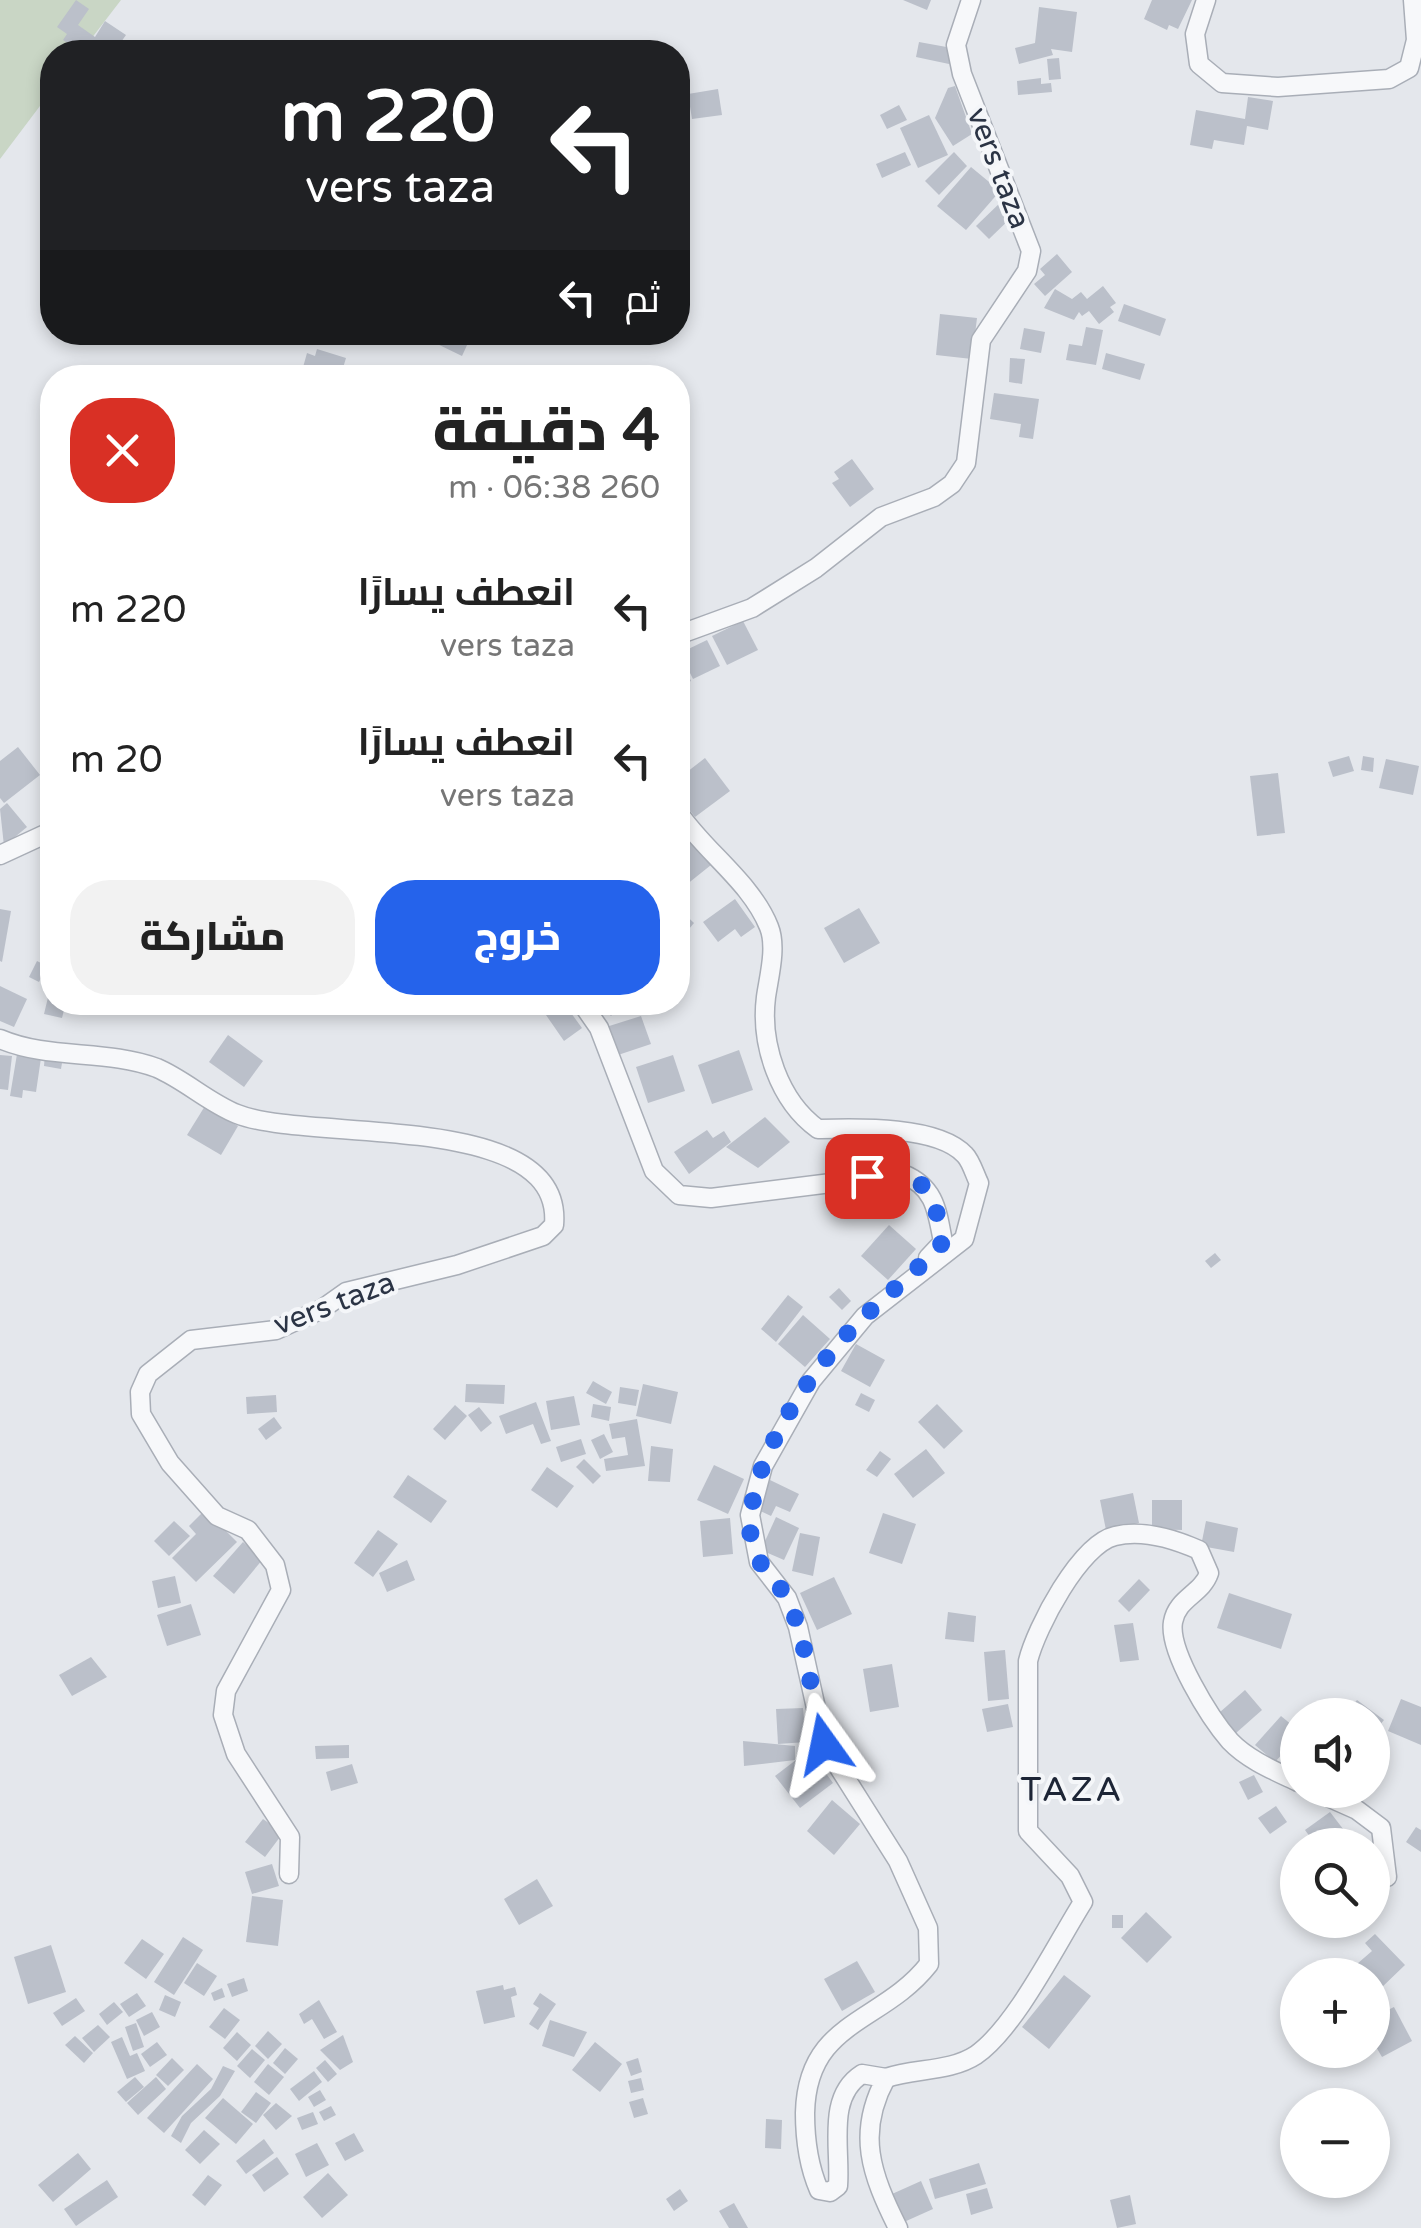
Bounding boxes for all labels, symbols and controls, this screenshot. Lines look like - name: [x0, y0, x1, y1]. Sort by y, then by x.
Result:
- text: 220 m: [281, 76, 495, 160]
- icon: left: [530, 80, 660, 210]
- street label: vers taza: [959, 103, 1038, 234]
- text: vers taza: [305, 161, 495, 215]
- icon: left: [550, 270, 605, 325]
- text: ثم: [625, 277, 660, 323]
- text: 4 دقيقة: [432, 395, 660, 467]
- button: close: [70, 398, 175, 503]
- text: 260 m · 06:38: [448, 469, 660, 507]
- text: انعطف يسارًا: [358, 570, 575, 616]
- icon: left: [605, 583, 660, 638]
- text: 220 m: [70, 587, 186, 633]
- text: vers taza: [440, 627, 575, 665]
- text: انعطف يسارًا: [358, 720, 575, 766]
- icon: left: [605, 733, 660, 788]
- text: 20 m: [70, 737, 163, 783]
- text: vers taza: [440, 777, 575, 815]
- button: مشاركة: [70, 880, 355, 995]
- button: خروج: [375, 880, 660, 995]
- pin: [825, 1134, 910, 1219]
- icon: arrive: [840, 1149, 895, 1204]
- street label: vers taza: [269, 1264, 400, 1343]
- position arrow: [772, 1692, 876, 1796]
- map controls: [1280, 1698, 1390, 2198]
- button: sound: [1280, 1698, 1390, 1808]
- district label: TAZA: [1020, 1769, 1124, 1811]
- button: search: [1280, 1828, 1390, 1938]
- button: +: [1280, 1958, 1390, 2068]
- button: −: [1280, 2088, 1390, 2198]

